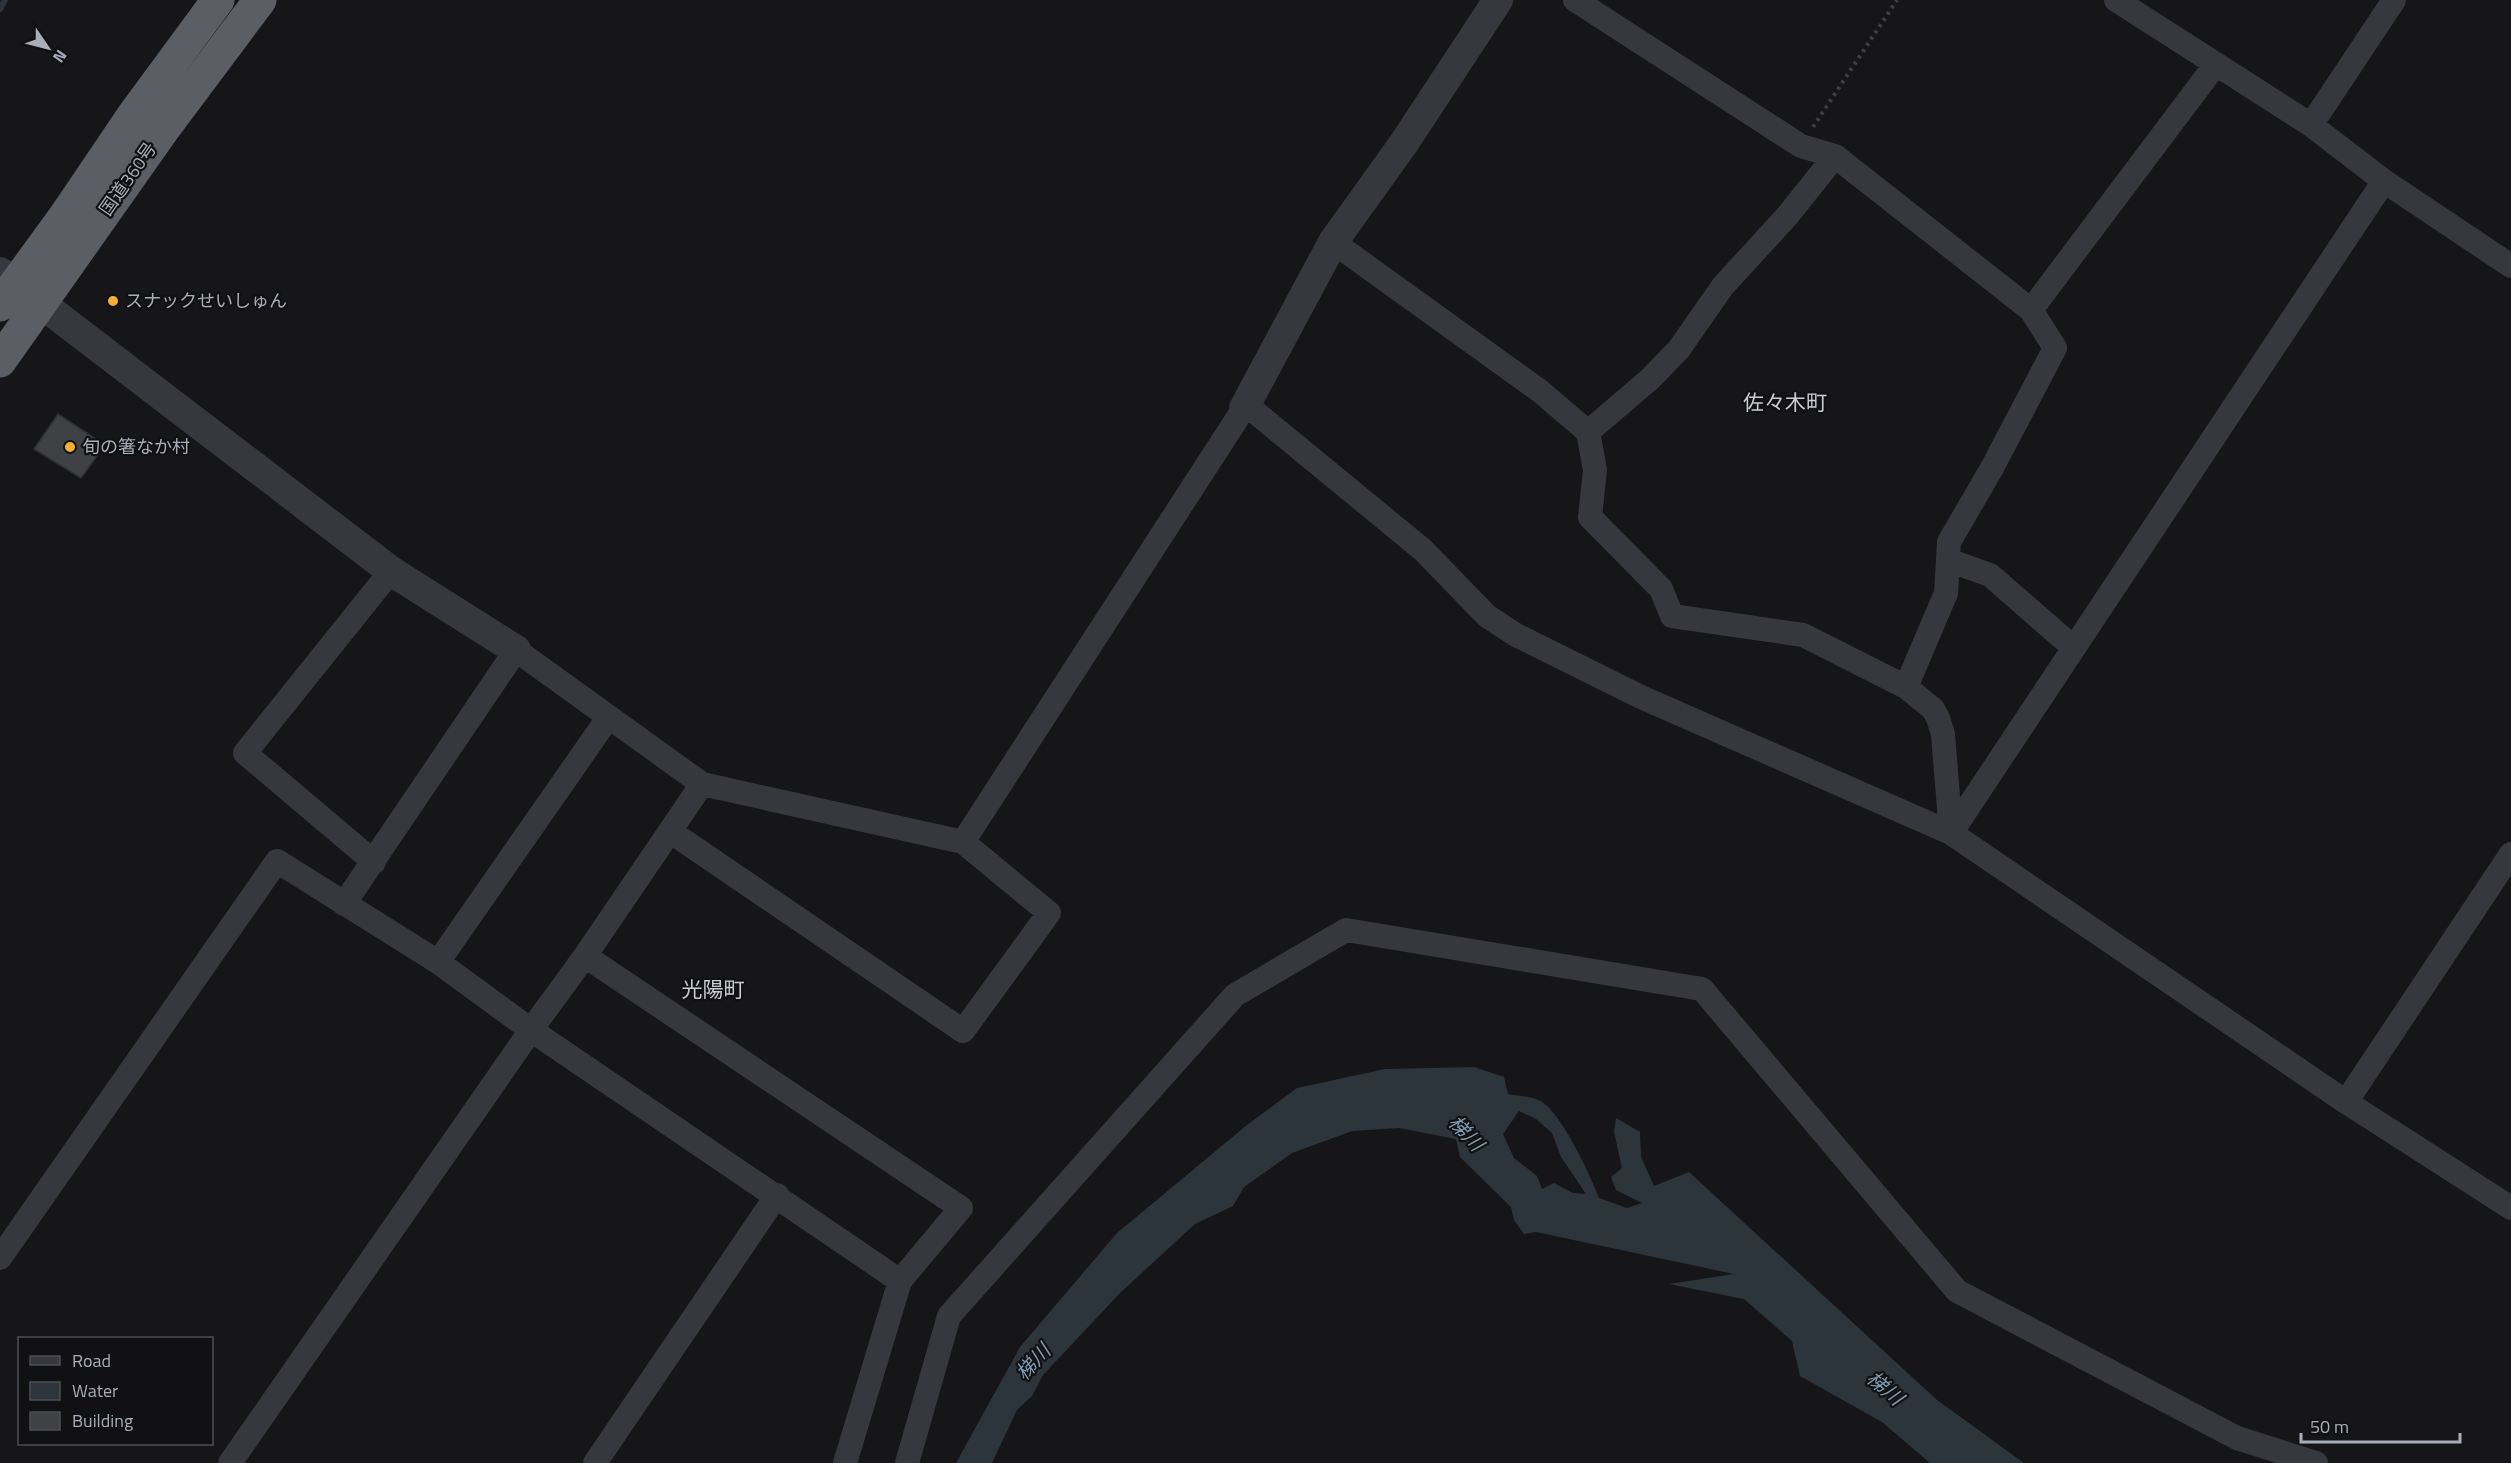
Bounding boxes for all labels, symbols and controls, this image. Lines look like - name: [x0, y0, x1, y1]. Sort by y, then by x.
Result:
- north arrow: [18, 18, 78, 78]
- text: N: [47, 45, 73, 68]
- street label: 国道360号: [92, 136, 163, 221]
- place label: スナックせいしゅん: [125, 287, 287, 314]
- marker: スナックせいしゅん: [106, 294, 120, 308]
- district label: 佐々木町: [1743, 386, 1827, 418]
- place label: 旬の箸なか村: [82, 433, 190, 460]
- marker: 旬の箸なか村: [63, 440, 77, 454]
- district label: 光陽町: [682, 973, 745, 1005]
- water label: 梯川: [1441, 1107, 1493, 1159]
- water label: 梯川: [1008, 1335, 1059, 1387]
- legend: [18, 1337, 213, 1445]
- text: Road: [72, 1347, 111, 1374]
- water label: 梯川: [1860, 1363, 1912, 1414]
- text: Water: [72, 1377, 118, 1404]
- scale bar: [2301, 1406, 2460, 1444]
- text: Building: [72, 1407, 133, 1434]
- text: 50 m: [2310, 1413, 2349, 1440]

